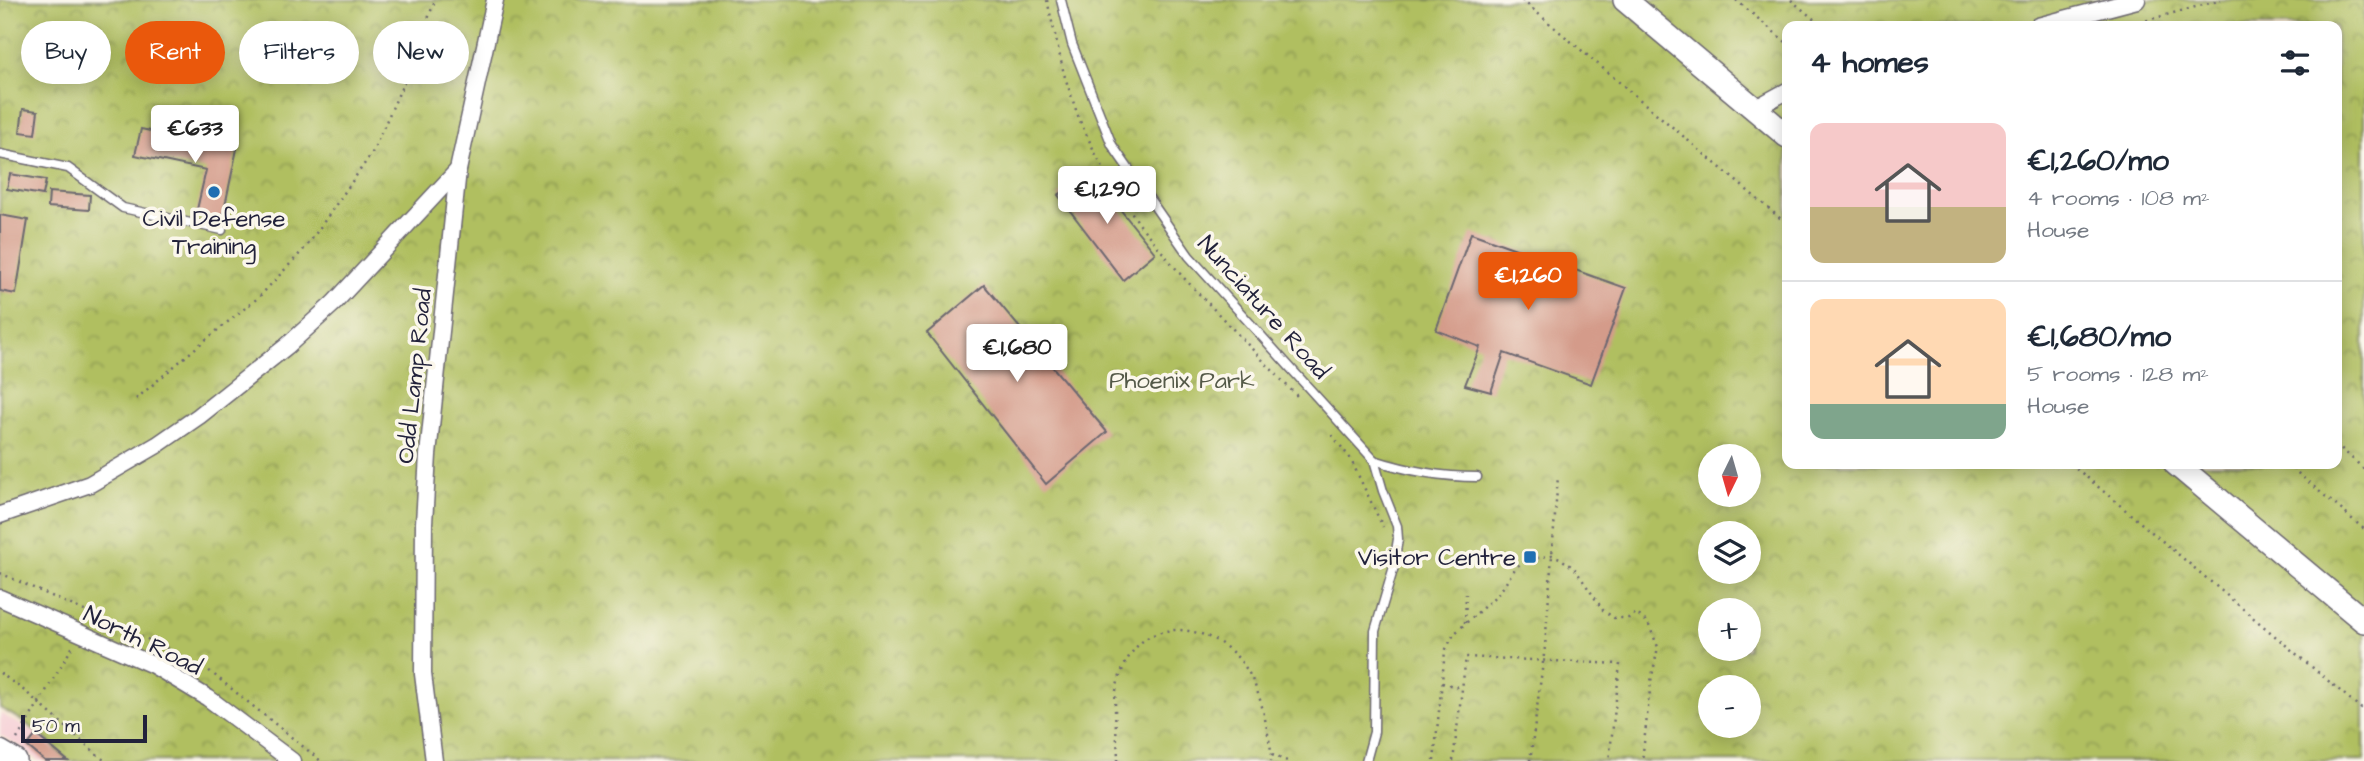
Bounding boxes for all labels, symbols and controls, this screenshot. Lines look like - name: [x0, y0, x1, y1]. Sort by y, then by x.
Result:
- chip: Buy: [21, 21, 111, 84]
- chip: Rent: [125, 21, 225, 84]
- chip: Filters: [239, 21, 359, 84]
- chip: New: [373, 21, 469, 84]
- text: 4 homes: [1810, 42, 1929, 84]
- icon: filters: [2276, 44, 2314, 82]
- pin: €633: [154, 106, 236, 165]
- text: €633: [167, 112, 223, 144]
- text: €1,260/mo: [2027, 140, 2169, 182]
- icon: home: [1866, 151, 1950, 235]
- pin: €1,290: [1050, 166, 1164, 226]
- text: €1,290: [1074, 173, 1140, 205]
- text: 4 rooms · 108 m²: [2027, 182, 2210, 214]
- marker: Civil Defense Training: [206, 184, 222, 200]
- place label: Civil Defense Training: [143, 202, 285, 265]
- text: House: [2027, 214, 2090, 246]
- street label: Nunciature Road: [1189, 228, 1337, 387]
- pin: €1,260: [1471, 252, 1585, 312]
- text: €1,260: [1494, 259, 1562, 291]
- street label: Odd Lamp Road: [389, 287, 441, 465]
- text: €1,680/mo: [2027, 316, 2171, 358]
- pin: €1,680: [960, 324, 1074, 384]
- icon: home: [1866, 327, 1950, 411]
- text: €1,680: [982, 331, 1052, 363]
- text: 5 rooms · 128 m²: [2027, 358, 2209, 390]
- park label: Phoenix Park: [1109, 364, 1255, 398]
- text: House: [2027, 390, 2090, 422]
- north arrow: [1698, 444, 1760, 508]
- map controls: [1698, 444, 1761, 738]
- button: layers: [1698, 521, 1761, 584]
- place label: Visitor Centre: [1358, 541, 1516, 575]
- marker: Visitor Centre: [1522, 549, 1538, 565]
- street label: North Road: [78, 598, 208, 684]
- button: +: [1698, 598, 1761, 661]
- button: −: [1698, 675, 1761, 738]
- scale bar: [21, 712, 147, 744]
- text: 50 m: [32, 713, 80, 740]

